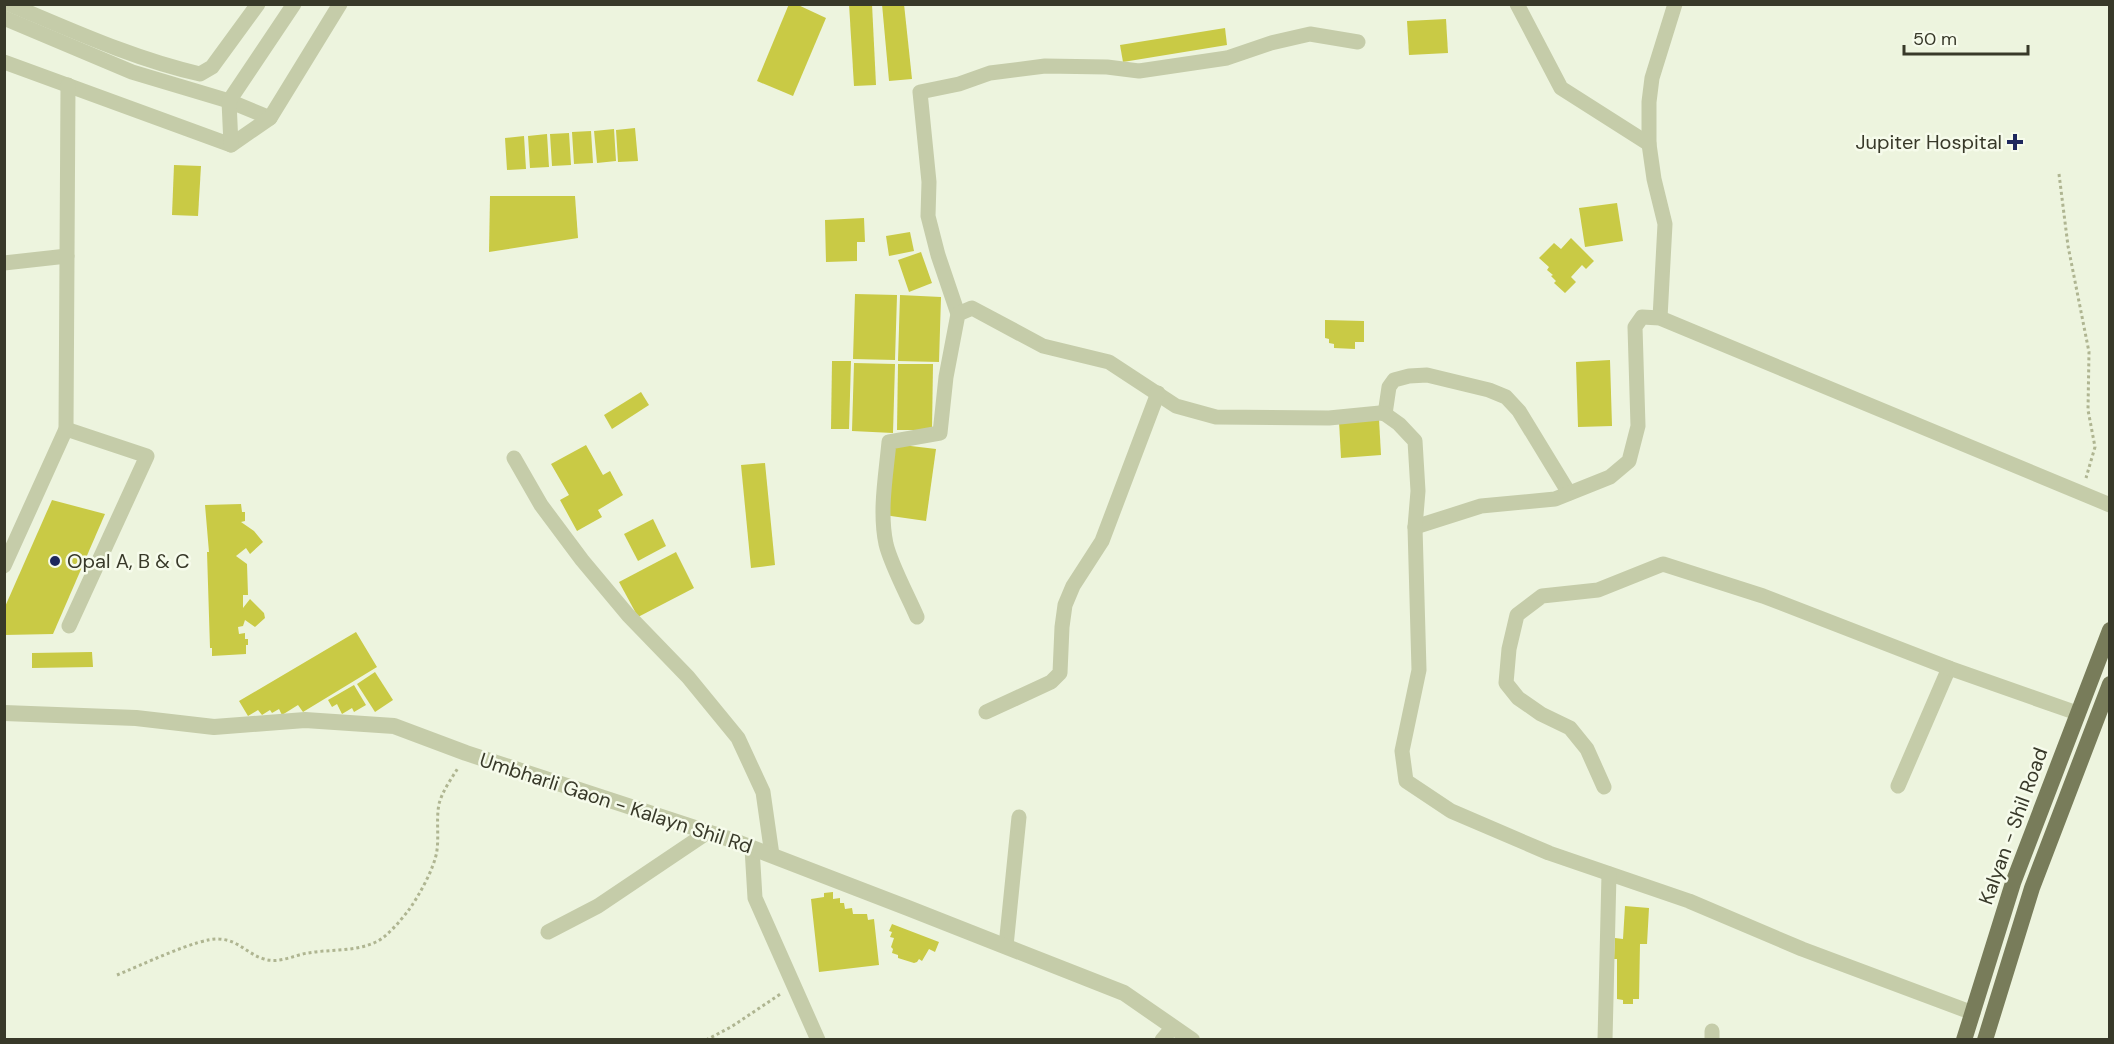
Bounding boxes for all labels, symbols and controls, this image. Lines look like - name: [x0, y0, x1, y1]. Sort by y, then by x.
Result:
- scale bar: [1904, 18, 2028, 56]
- text: 50 m: [1913, 27, 1957, 51]
- place label: Jupiter Hospital: [1856, 129, 2002, 155]
- marker: Jupiter Hospital: [2006, 133, 2024, 151]
- place label: Opal A, B & C: [67, 548, 190, 574]
- marker: Opal A, B & C: [48, 554, 62, 568]
- street label: Kalyan - Shil Road: [1973, 744, 2053, 908]
- street label: Umbharli Gaon - Kalayn Shil Rd: [476, 747, 756, 859]

